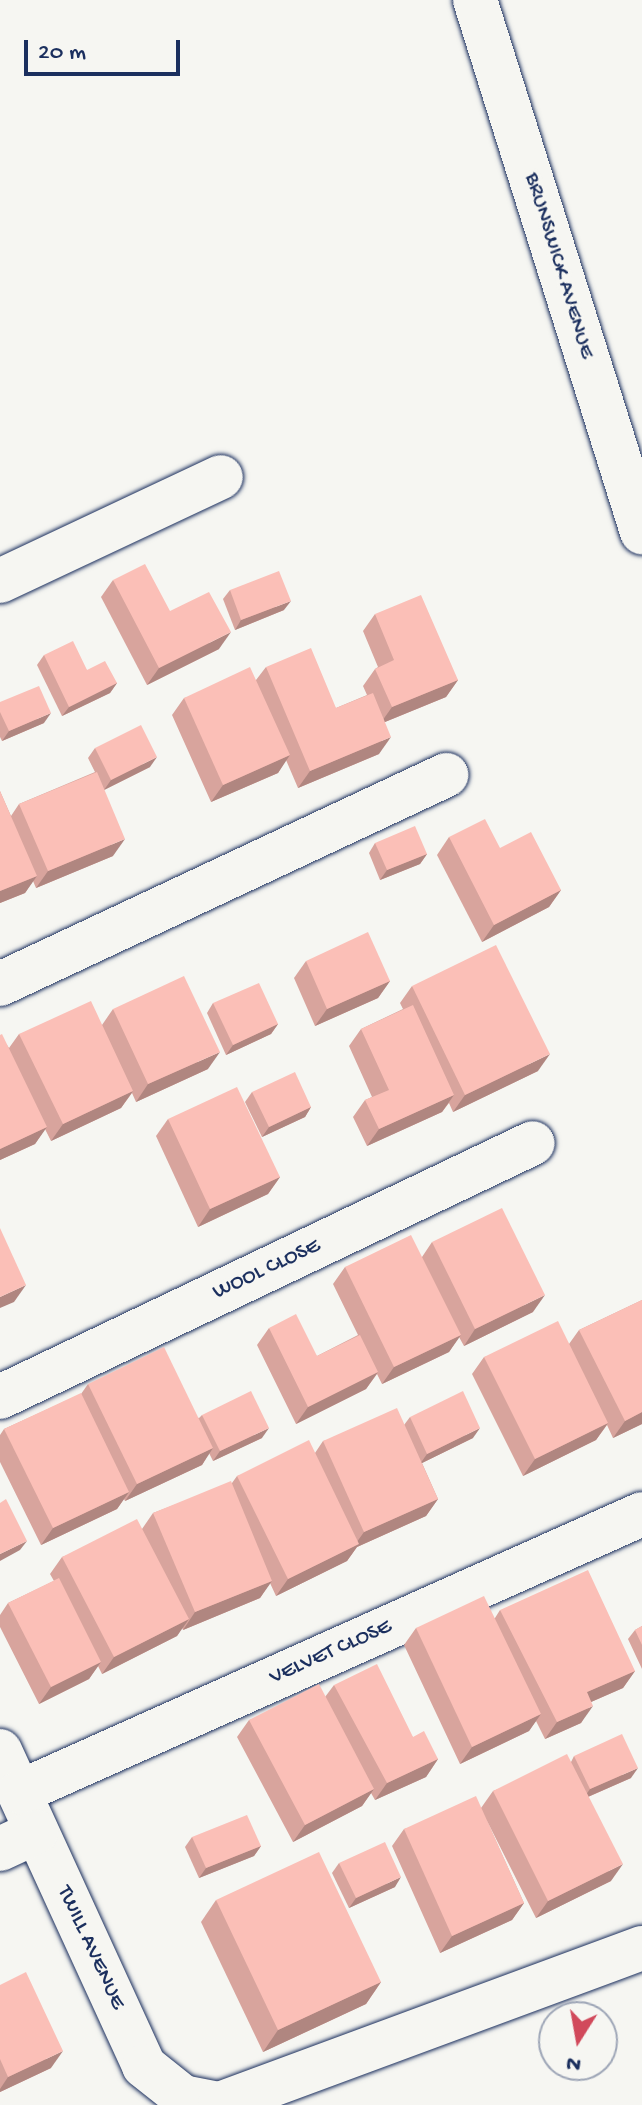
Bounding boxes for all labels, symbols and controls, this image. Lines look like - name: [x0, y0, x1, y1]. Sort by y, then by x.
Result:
- scale bar: [28, 24, 184, 74]
- text: 20 m: [38, 39, 86, 68]
- street label: BRUNSWICK AVENUE: [517, 170, 599, 362]
- street label: WOOL CLOSE: [209, 1234, 325, 1306]
- street label: VELVET CLOSE: [266, 1614, 396, 1692]
- street label: TWILL AVENUE: [50, 1882, 130, 2014]
- north arrow: [538, 2001, 618, 2081]
- text: N: [564, 2048, 583, 2077]

